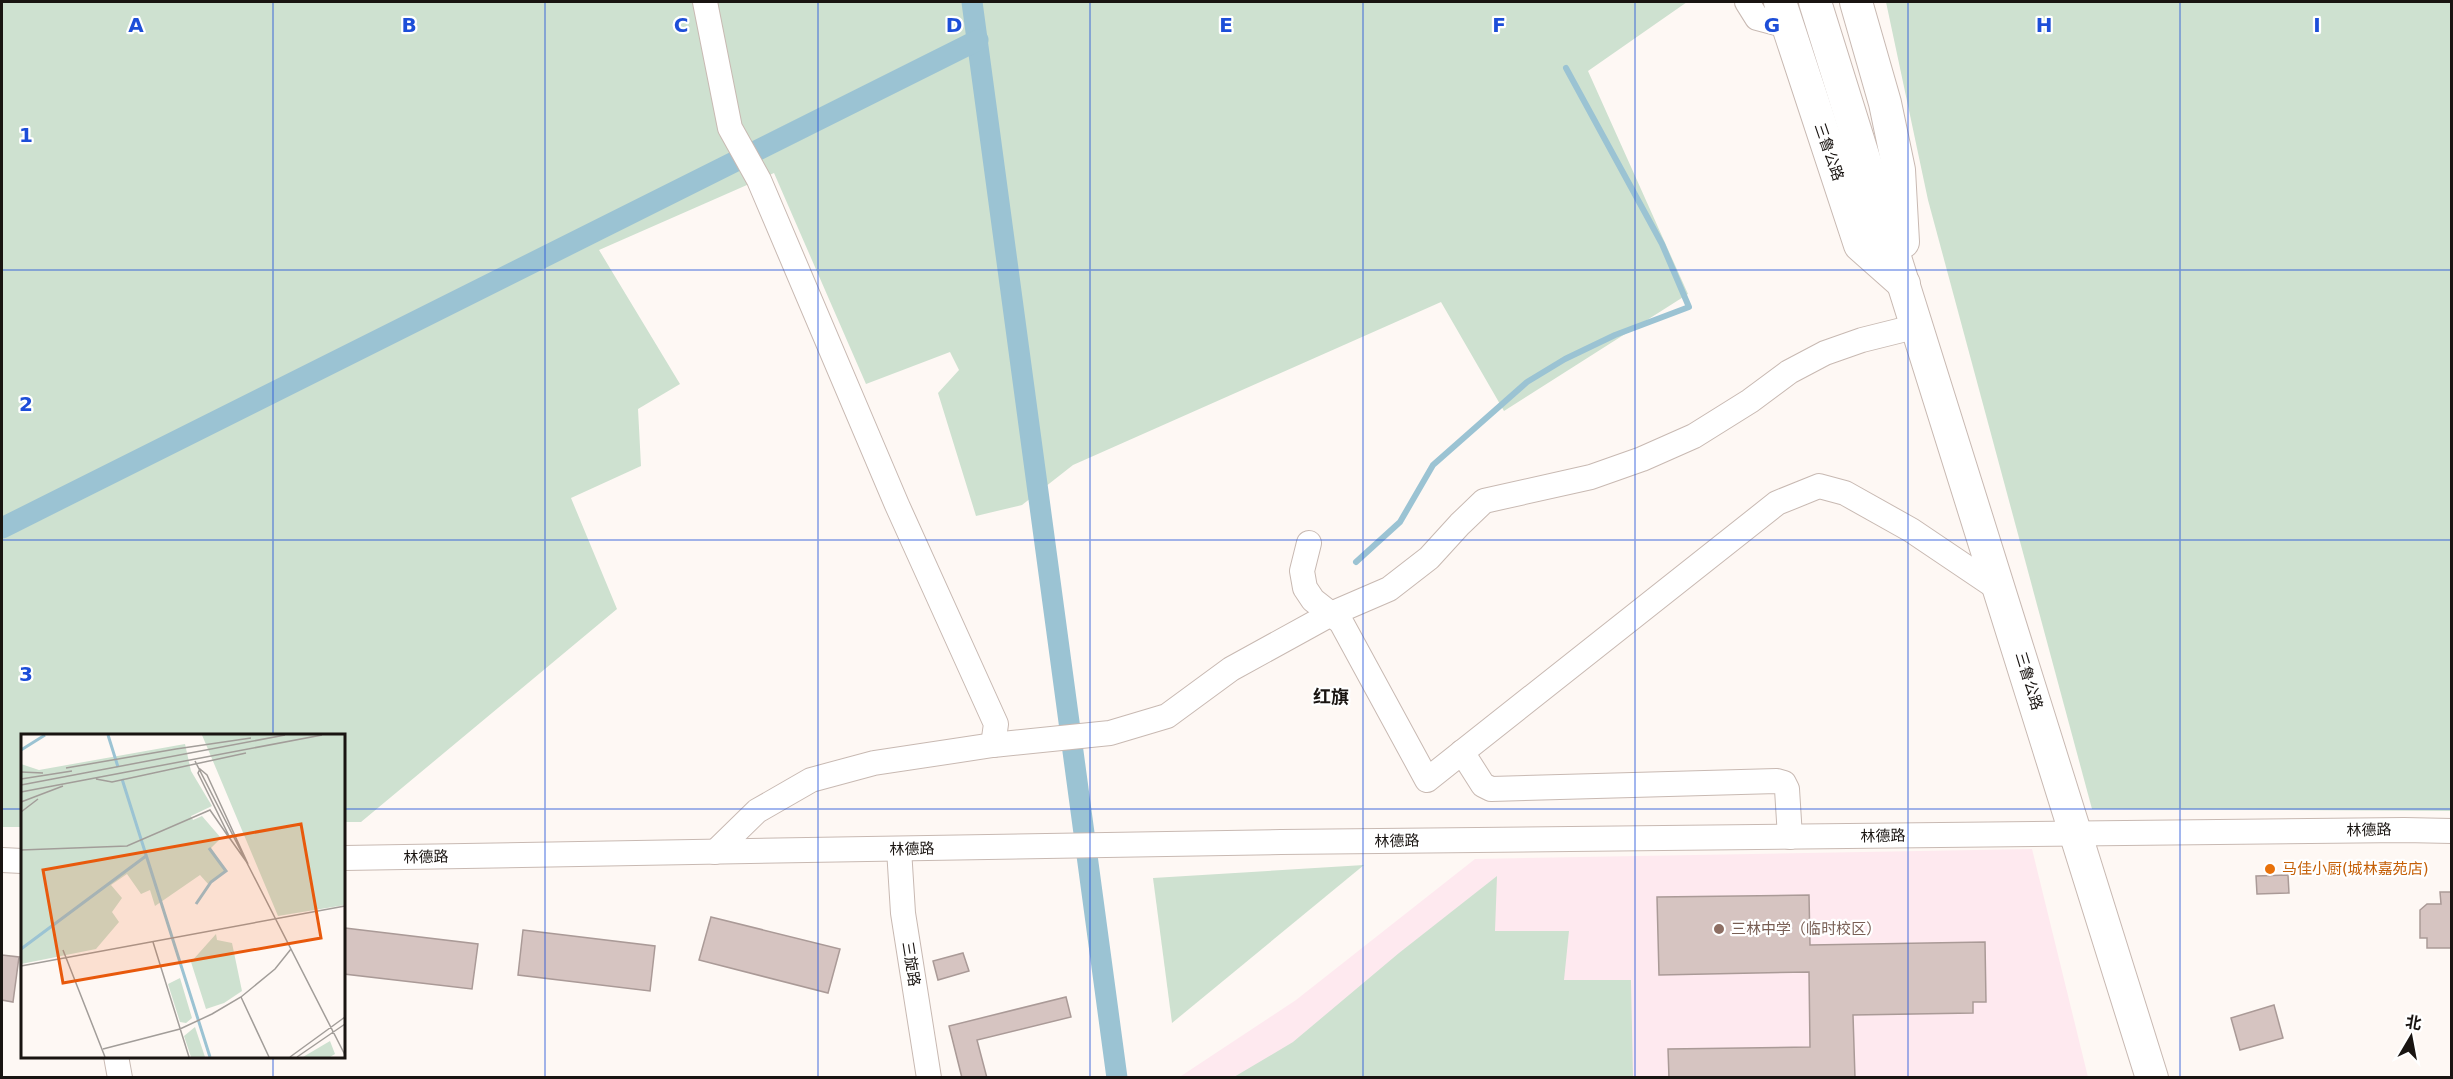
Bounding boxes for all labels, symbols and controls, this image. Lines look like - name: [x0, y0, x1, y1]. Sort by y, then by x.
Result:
- text: A: [128, 13, 144, 37]
- text: B: [401, 13, 417, 37]
- text: C: [674, 13, 688, 37]
- text: D: [946, 13, 962, 37]
- text: E: [1219, 13, 1233, 37]
- text: F: [1492, 13, 1506, 37]
- text: G: [1764, 13, 1780, 37]
- text: H: [2036, 13, 2052, 37]
- text: I: [2313, 13, 2321, 37]
- street label: 三鲁公路: [1811, 121, 1847, 183]
- text: 1: [19, 123, 33, 147]
- text: 2: [19, 392, 33, 416]
- street label: 三鲁公路: [2012, 650, 2046, 712]
- text: 3: [19, 662, 33, 686]
- district label: 红旗: [1313, 686, 1349, 707]
- inset map: [21, 734, 345, 1058]
- street label: 林德路: [2346, 821, 2392, 839]
- street label: 林德路: [1860, 827, 1906, 845]
- street label: 林德路: [1374, 832, 1420, 850]
- street label: 林德路: [889, 840, 935, 858]
- street label: 林德路: [403, 848, 449, 866]
- place label: 马佳小厨(城林嘉苑店): [2282, 860, 2429, 878]
- marker: 马佳小厨(城林嘉苑店): [2263, 862, 2277, 876]
- place label: 三林中学（临时校区）: [1731, 920, 1881, 938]
- marker: 三林中学（临时校区）: [1712, 922, 1726, 936]
- street label: 三旋路: [899, 940, 923, 988]
- north arrow: [2381, 1007, 2441, 1067]
- text: 北: [2404, 1012, 2423, 1033]

